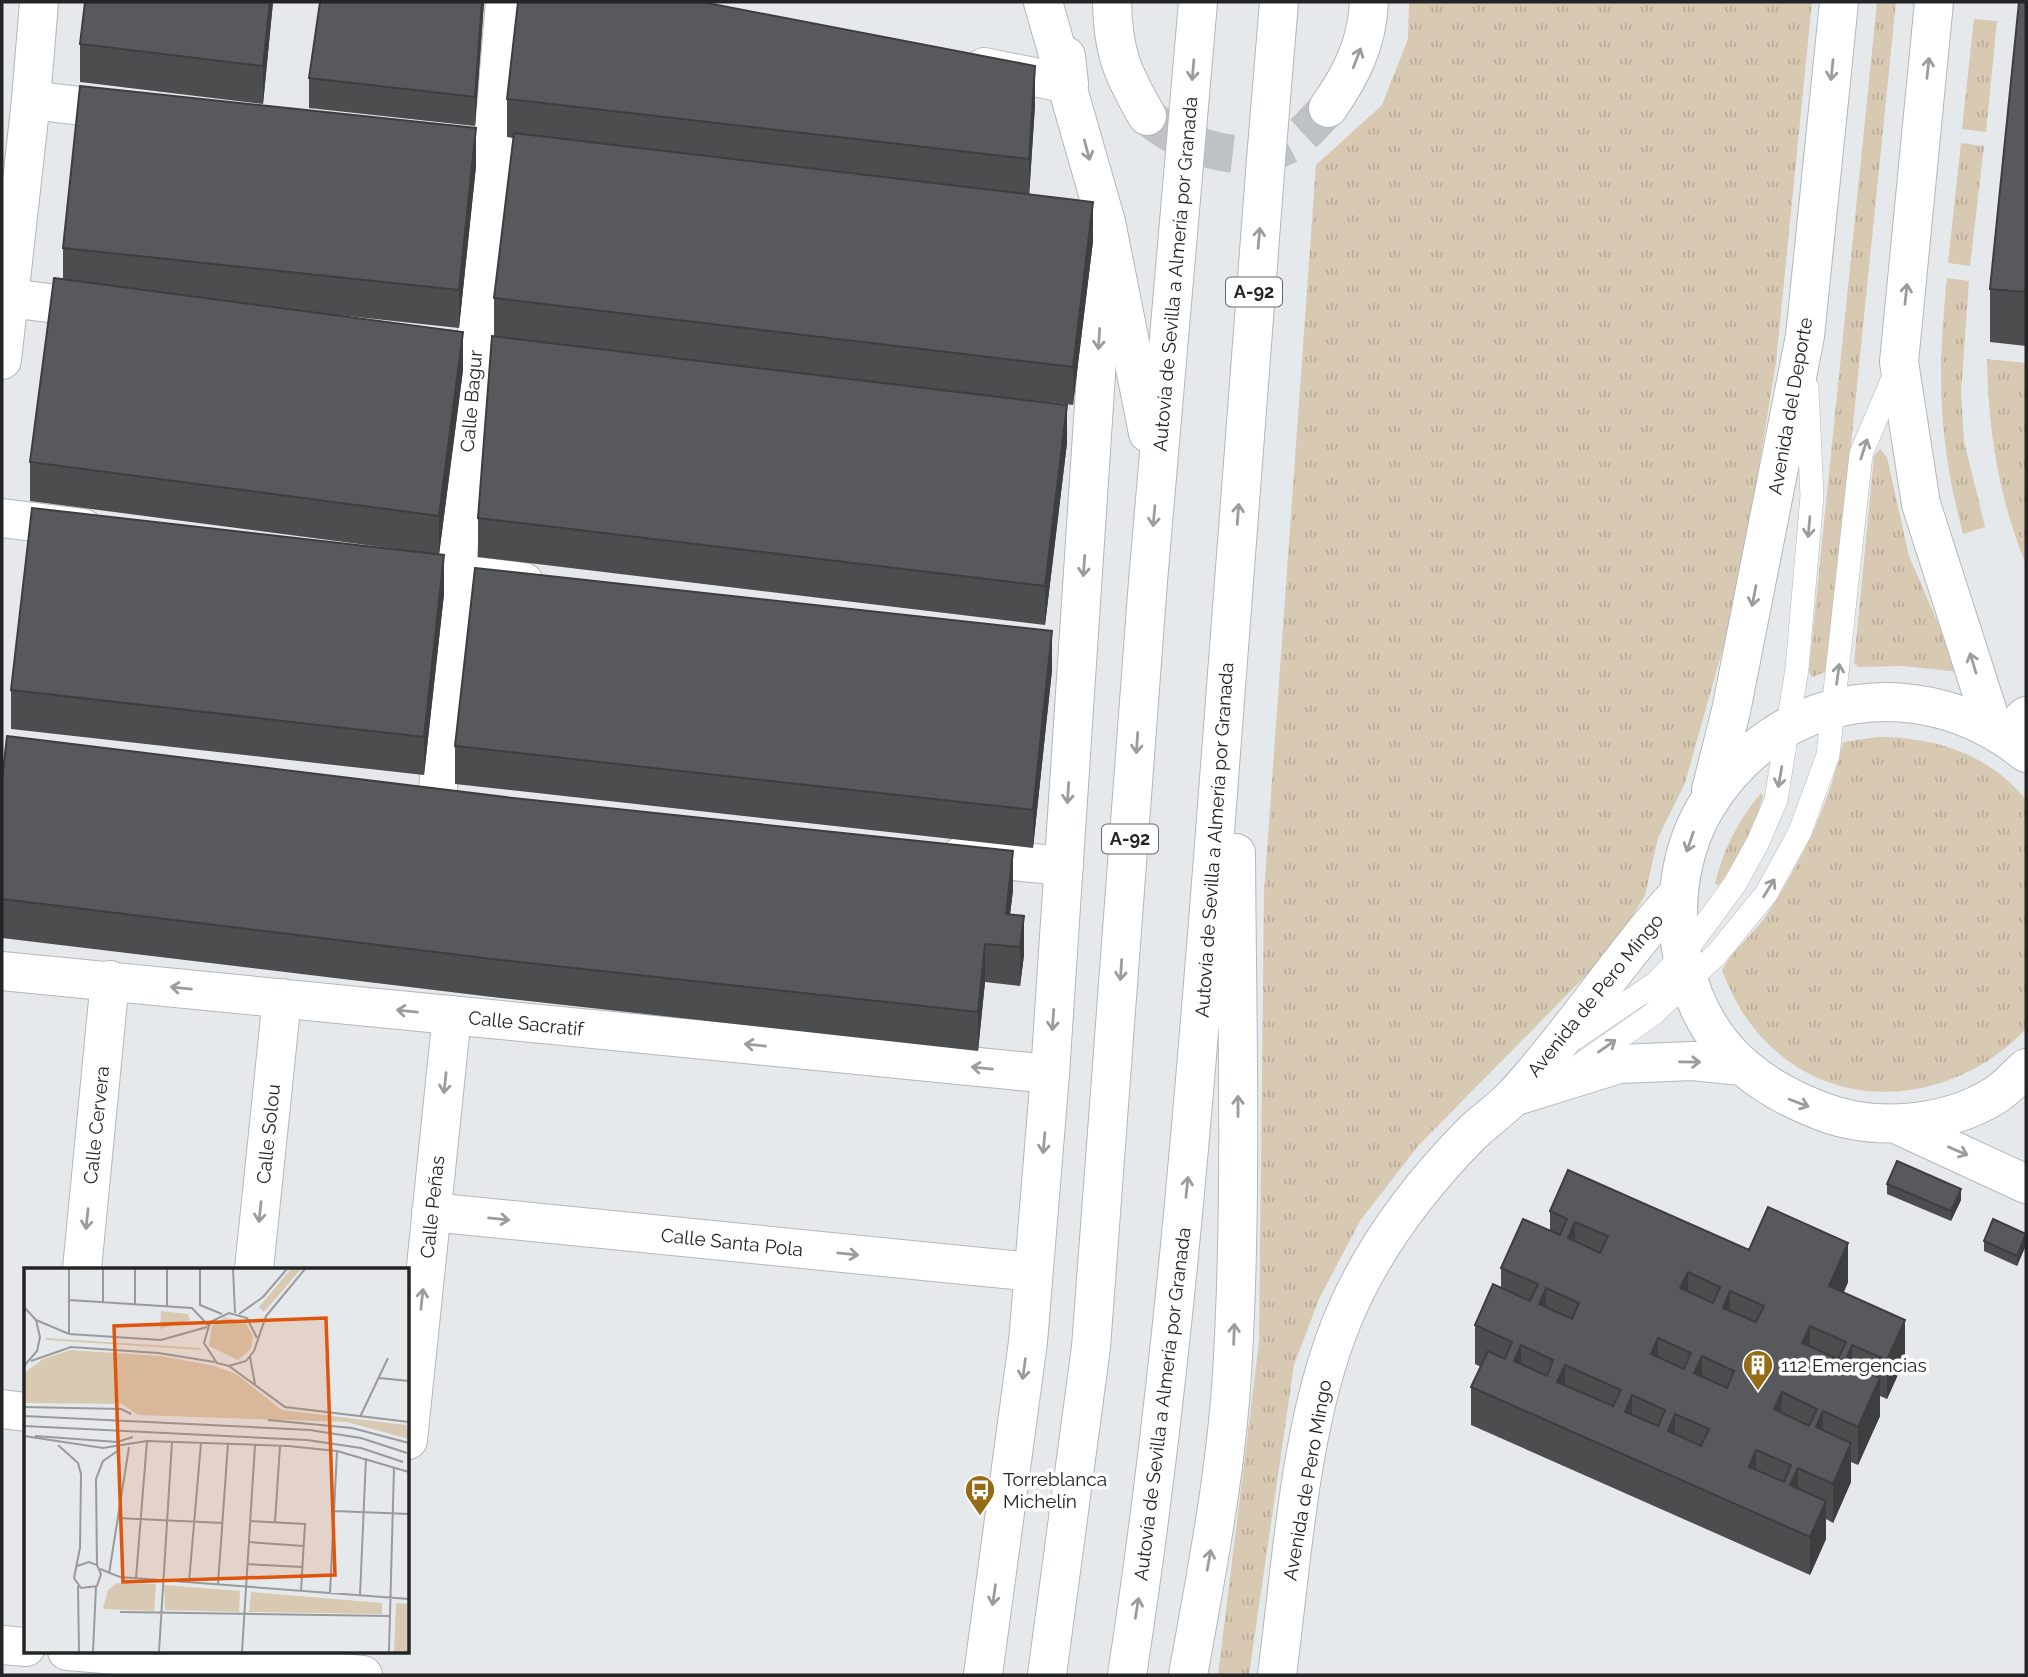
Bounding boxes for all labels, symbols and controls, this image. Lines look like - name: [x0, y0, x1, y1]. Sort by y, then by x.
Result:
- one-way arrow: [1352, 48, 1365, 69]
- one-way arrow: [1922, 57, 1935, 80]
- one-way arrow: [1186, 58, 1199, 81]
- one-way arrow: [1825, 58, 1838, 80]
- street label: Autovía de Sevilla a Almería por Granada: [1149, 96, 1201, 452]
- one-way arrow: [1081, 139, 1094, 161]
- one-way arrow: [1253, 227, 1266, 250]
- road number: A-92: [1226, 278, 1282, 306]
- one-way arrow: [1900, 284, 1913, 306]
- street label: Avenida del Deporte: [1764, 316, 1816, 496]
- one-way arrow: [1092, 328, 1105, 351]
- street label: Calle Bagur: [456, 349, 486, 453]
- one-way arrow: [1859, 438, 1871, 460]
- one-way arrow: [1232, 503, 1245, 526]
- one-way arrow: [1147, 504, 1160, 527]
- one-way arrow: [1803, 515, 1816, 538]
- one-way arrow: [1077, 555, 1090, 578]
- one-way arrow: [1747, 584, 1760, 607]
- one-way arrow: [1965, 652, 1978, 674]
- street label: Autovía de Sevilla a Almería por Granada: [1191, 662, 1237, 1018]
- one-way arrow: [1832, 664, 1845, 686]
- one-way arrow: [1130, 731, 1143, 754]
- one-way arrow: [1773, 765, 1786, 788]
- one-way arrow: [1062, 782, 1075, 805]
- road number: A-92: [1102, 824, 1158, 854]
- one-way arrow: [1683, 831, 1695, 853]
- one-way arrow: [1762, 879, 1777, 898]
- street label: Avenida de Pero Mingo: [1522, 909, 1668, 1081]
- one-way arrow: [1114, 958, 1127, 981]
- one-way arrow: [170, 981, 192, 994]
- one-way arrow: [396, 1004, 419, 1017]
- street label: Calle Sacratif: [467, 1006, 585, 1040]
- one-way arrow: [1046, 1009, 1059, 1031]
- one-way arrow: [744, 1039, 767, 1052]
- one-way arrow: [1597, 1039, 1616, 1053]
- one-way arrow: [1678, 1055, 1701, 1068]
- one-way arrow: [971, 1061, 993, 1074]
- street label: Calle Cervera: [79, 1065, 113, 1185]
- one-way arrow: [438, 1071, 451, 1094]
- street label: Calle Solou: [252, 1083, 284, 1185]
- one-way arrow: [1231, 1095, 1245, 1118]
- one-way arrow: [1788, 1098, 1809, 1110]
- one-way arrow: [1037, 1131, 1050, 1153]
- one-way arrow: [1947, 1145, 1969, 1158]
- street label: Calle Peñas: [416, 1155, 448, 1259]
- one-way arrow: [1181, 1176, 1194, 1199]
- one-way arrow: [253, 1200, 266, 1223]
- one-way arrow: [80, 1207, 93, 1230]
- one-way arrow: [487, 1213, 510, 1226]
- street label: Calle Santa Pola: [660, 1224, 804, 1260]
- street label: Autovía de Sevilla a Almería por Granada: [1129, 1226, 1195, 1582]
- one-way arrow: [836, 1248, 858, 1261]
- inset map: [24, 1268, 410, 1652]
- one-way arrow: [416, 1288, 429, 1311]
- one-way arrow: [1227, 1323, 1240, 1346]
- building icon: 112 Emergencias: [1741, 1348, 1775, 1392]
- place label: 112 Emergencias: [1781, 1354, 1927, 1376]
- one-way arrow: [1018, 1357, 1031, 1380]
- street label: Avenida de Pero Mingo: [1279, 1378, 1335, 1582]
- place label: Torreblanca Michelín: [1003, 1468, 1107, 1512]
- bus stop icon: Torreblanca Michelín: [963, 1473, 997, 1517]
- one-way arrow: [1203, 1549, 1216, 1572]
- one-way arrow: [987, 1583, 1000, 1605]
- one-way arrow: [1131, 1597, 1144, 1620]

